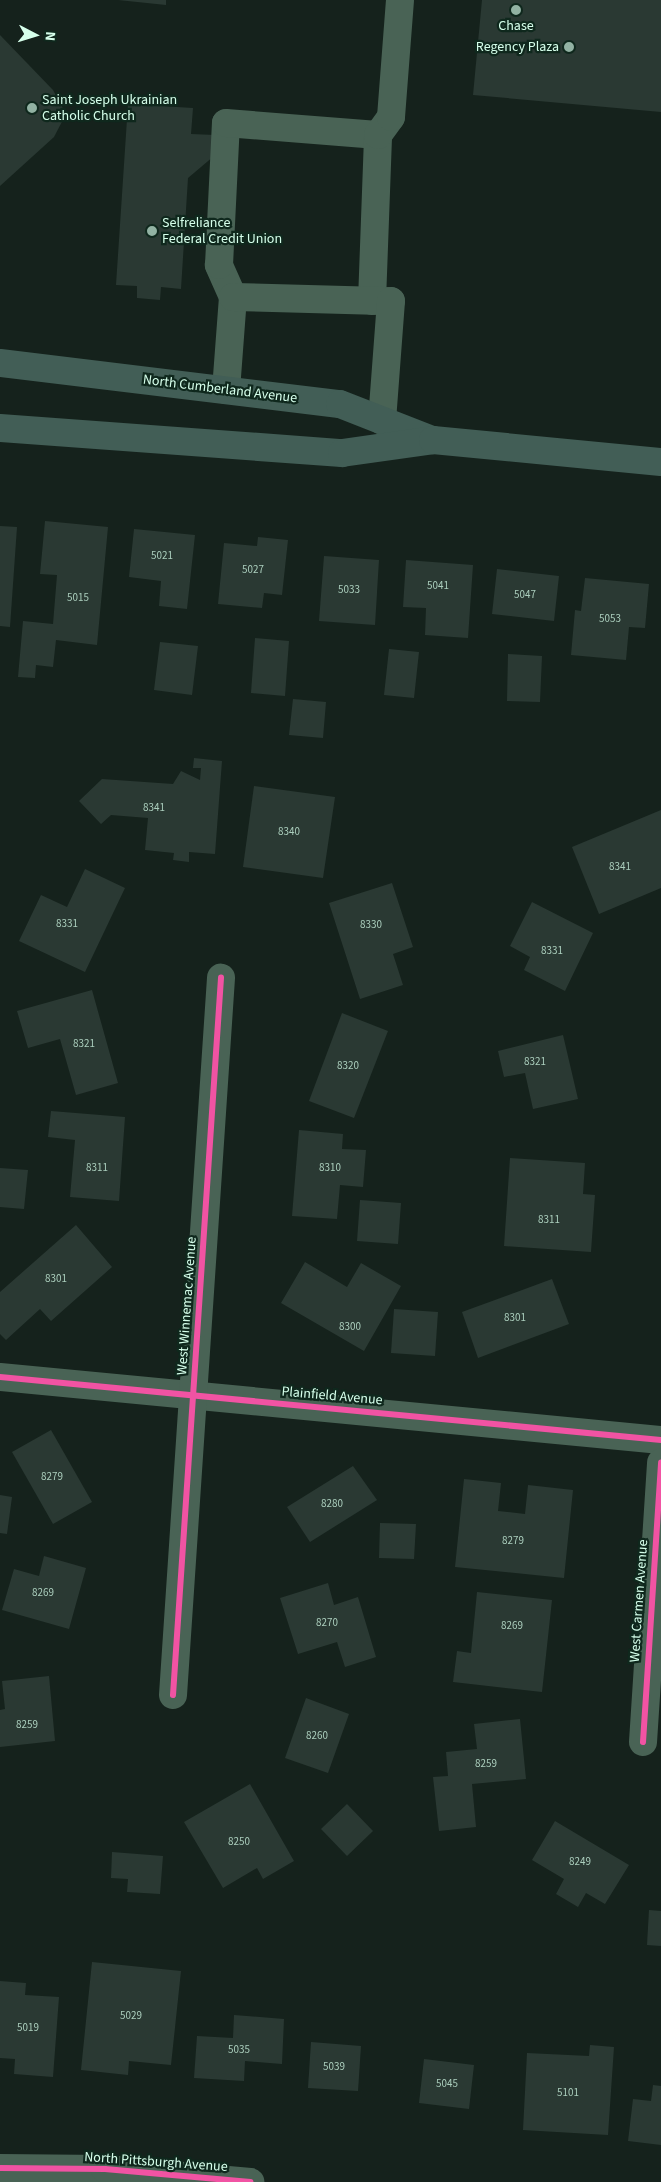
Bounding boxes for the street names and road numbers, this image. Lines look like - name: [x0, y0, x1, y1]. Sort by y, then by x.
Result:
- street label: North Cumberland Avenue: [142, 371, 298, 407]
- street label: West Winnemac Avenue: [174, 1236, 200, 1376]
- street label: Plainfield Avenue: [281, 1383, 383, 1409]
- street label: West Carmen Avenue: [626, 1539, 652, 1663]
- street label: North Pittsburgh Avenue: [84, 2149, 228, 2175]

